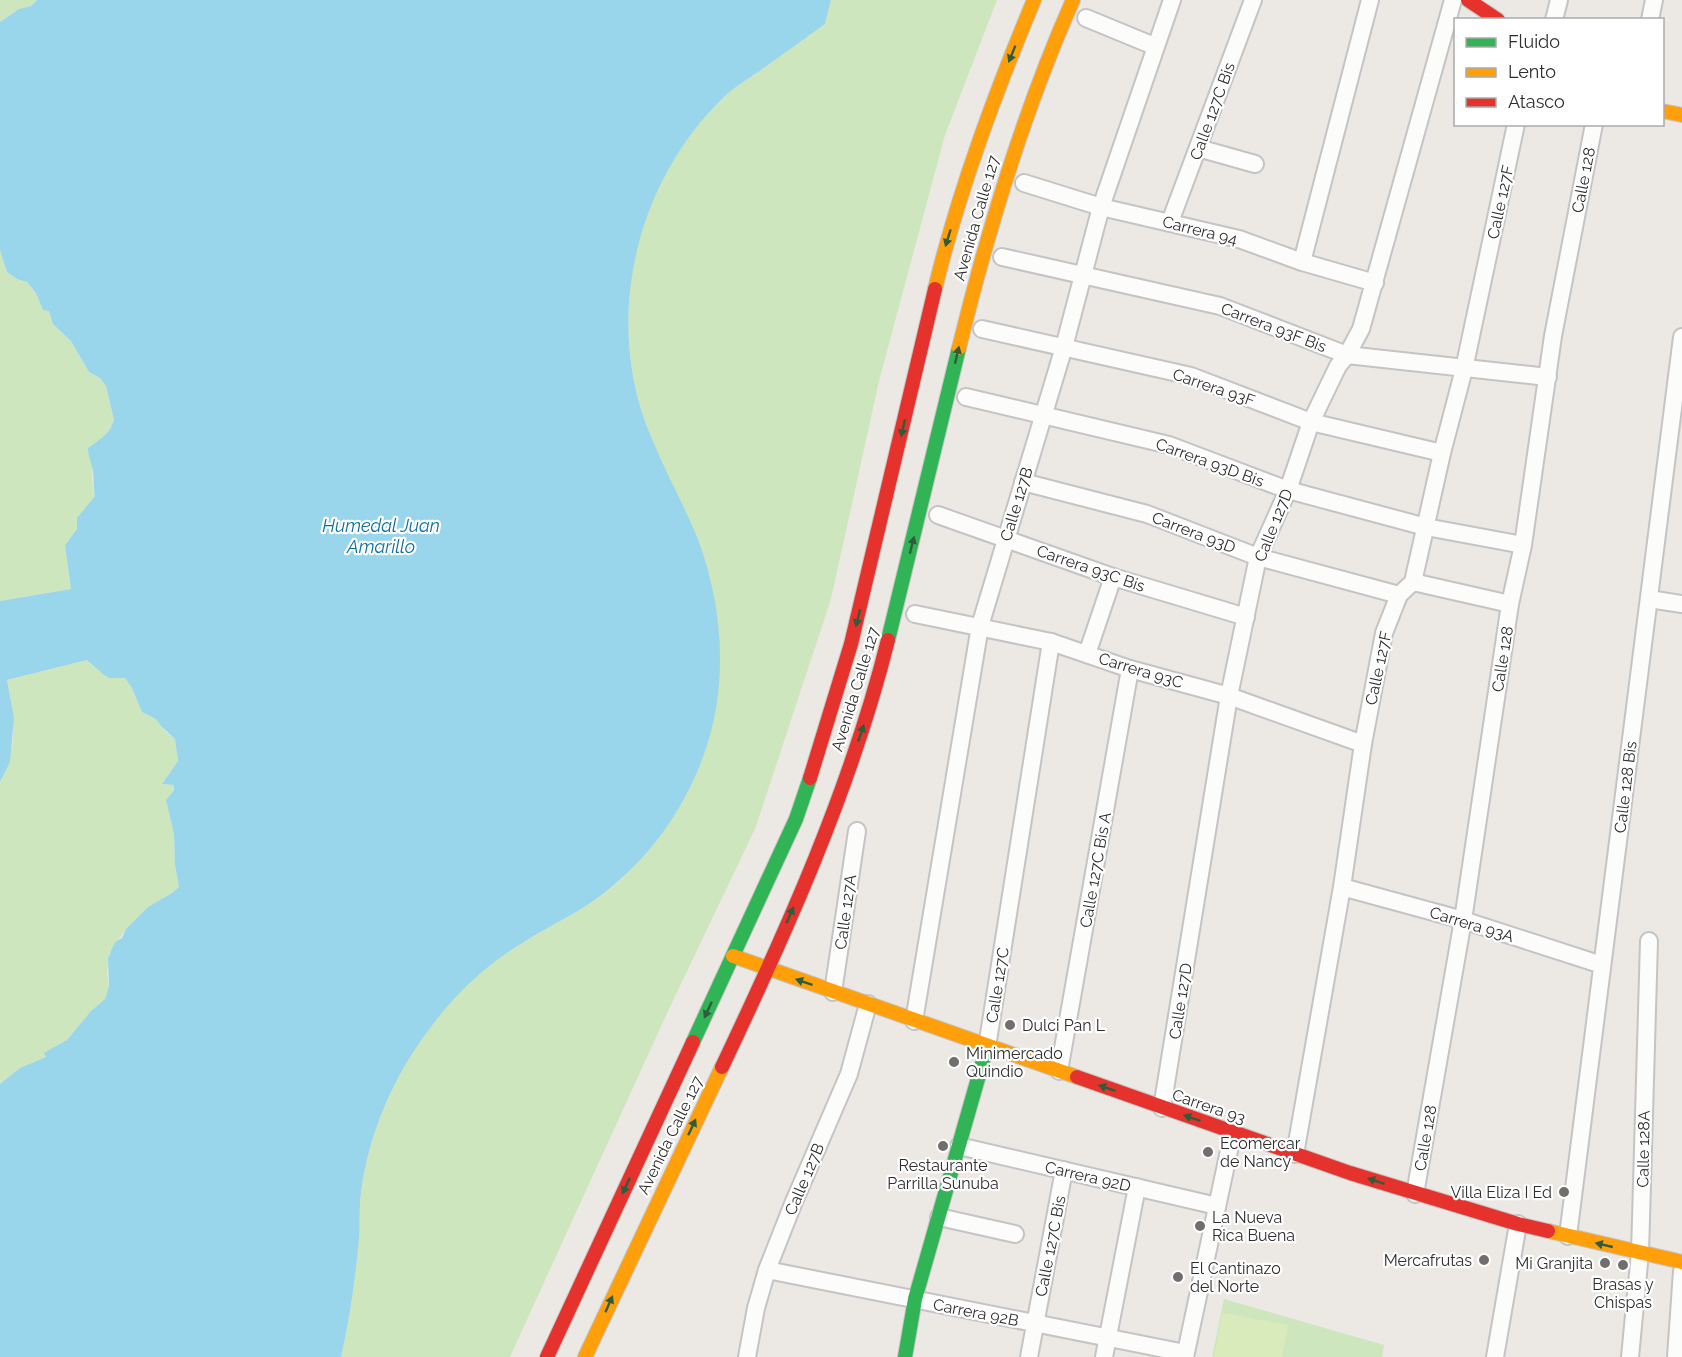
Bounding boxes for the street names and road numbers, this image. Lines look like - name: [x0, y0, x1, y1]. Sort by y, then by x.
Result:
- street label: Calle 127C Bis: [1186, 59, 1239, 163]
- street label: Calle 128: [1568, 146, 1599, 215]
- street label: Avenida Calle 127: [950, 153, 1004, 283]
- street label: Calle 127F: [1483, 163, 1518, 241]
- street label: Carrera 94: [1160, 212, 1240, 249]
- street label: Carrera 93F Bis: [1218, 299, 1329, 356]
- street label: Carrera 93F: [1170, 365, 1257, 410]
- street label: Carrera 93D Bis: [1153, 434, 1267, 491]
- street label: Calle 127B: [996, 465, 1037, 543]
- street label: Calle 127D: [1250, 486, 1297, 564]
- street label: Carrera 93D: [1149, 508, 1238, 557]
- street label: Carrera 93C Bis: [1034, 541, 1148, 596]
- street label: Avenida Calle 127: [828, 624, 884, 754]
- street label: Calle 128: [1488, 625, 1517, 693]
- street label: Calle 127F: [1361, 629, 1396, 707]
- street label: Carrera 93C: [1096, 649, 1185, 692]
- street label: Calle 128 Bis: [1610, 740, 1641, 834]
- street label: Calle 127C Bis A: [1076, 811, 1115, 929]
- street label: Calle 127A: [831, 873, 860, 951]
- street label: Carrera 93A: [1427, 903, 1516, 946]
- street label: Calle 127C: [982, 946, 1013, 1024]
- street label: Calle 127D: [1165, 962, 1196, 1041]
- street label: Avenida Calle 127: [634, 1073, 707, 1197]
- street label: Carrera 93: [1170, 1085, 1248, 1128]
- street label: Calle 128: [1410, 1104, 1441, 1173]
- street label: Calle 128A: [1633, 1110, 1654, 1188]
- street label: Calle 127B: [781, 1140, 828, 1218]
- street label: Carrera 92D: [1043, 1157, 1133, 1196]
- street label: Calle 127C Bis: [1031, 1194, 1070, 1298]
- street label: Carrera 92B: [931, 1295, 1020, 1330]

